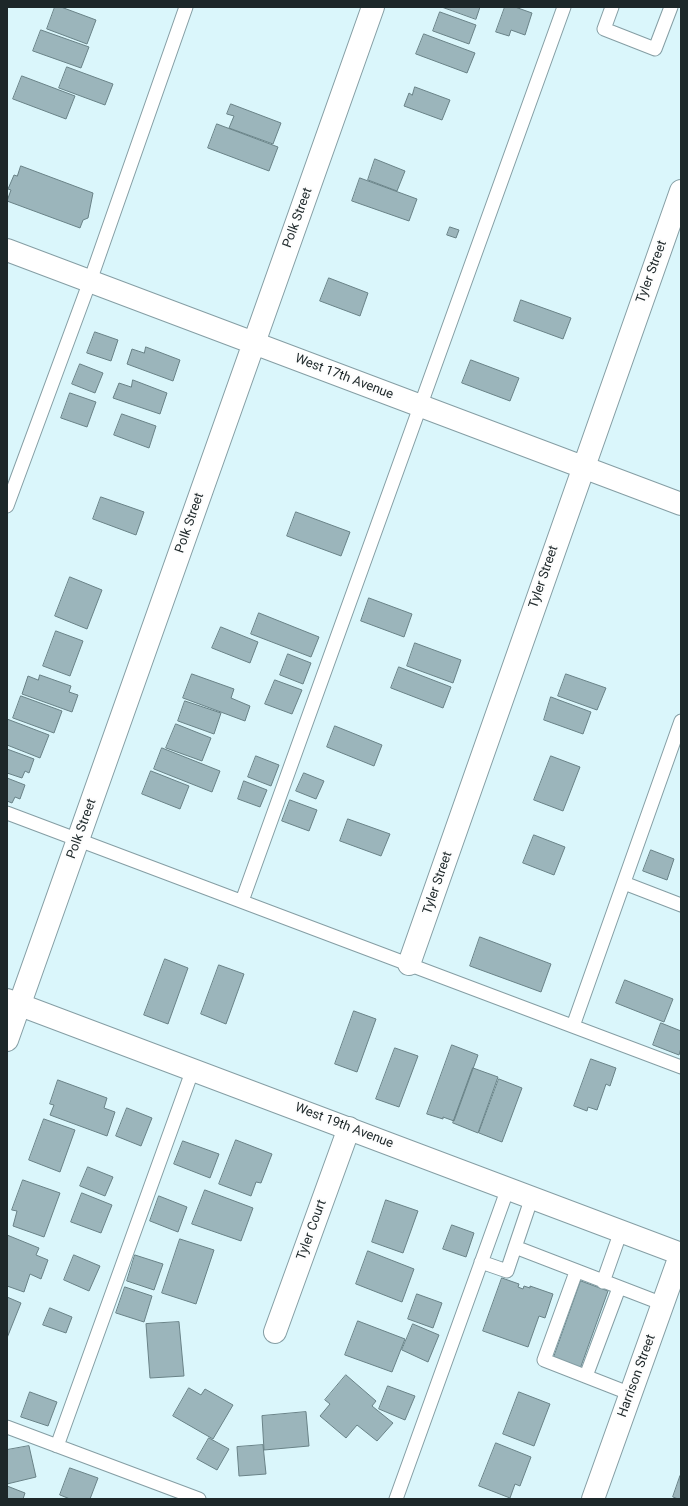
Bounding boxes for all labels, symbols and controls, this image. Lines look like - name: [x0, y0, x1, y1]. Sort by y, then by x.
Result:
- street label: Polk Street: [280, 186, 316, 250]
- street label: Tyler Street: [633, 239, 671, 305]
- street label: West 17th Avenue: [293, 351, 395, 403]
- street label: Polk Street: [172, 491, 208, 555]
- street label: Tyler Street: [526, 544, 562, 610]
- street label: Polk Street: [64, 797, 100, 861]
- street label: Tyler Street: [420, 850, 456, 916]
- street label: West 19th Avenue: [293, 1100, 395, 1152]
- street label: Tyler Court: [294, 1198, 330, 1262]
- street label: Harrison Street: [615, 1332, 659, 1420]

